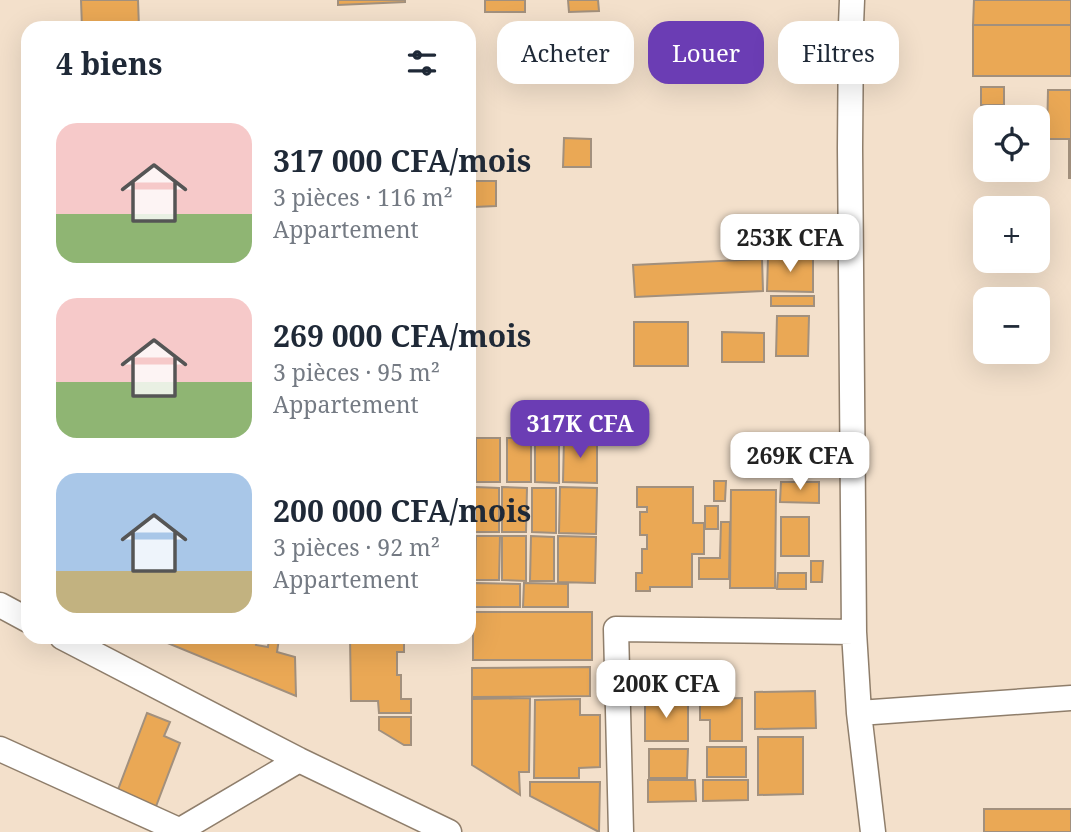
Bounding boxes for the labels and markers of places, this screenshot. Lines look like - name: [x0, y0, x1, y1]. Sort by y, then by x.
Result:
- pin: 253K CFA: [718, 215, 862, 274]
- pin: 317K CFA: [508, 400, 652, 460]
- pin: 269K CFA: [728, 433, 872, 492]
- pin: 200K CFA: [594, 660, 738, 720]

